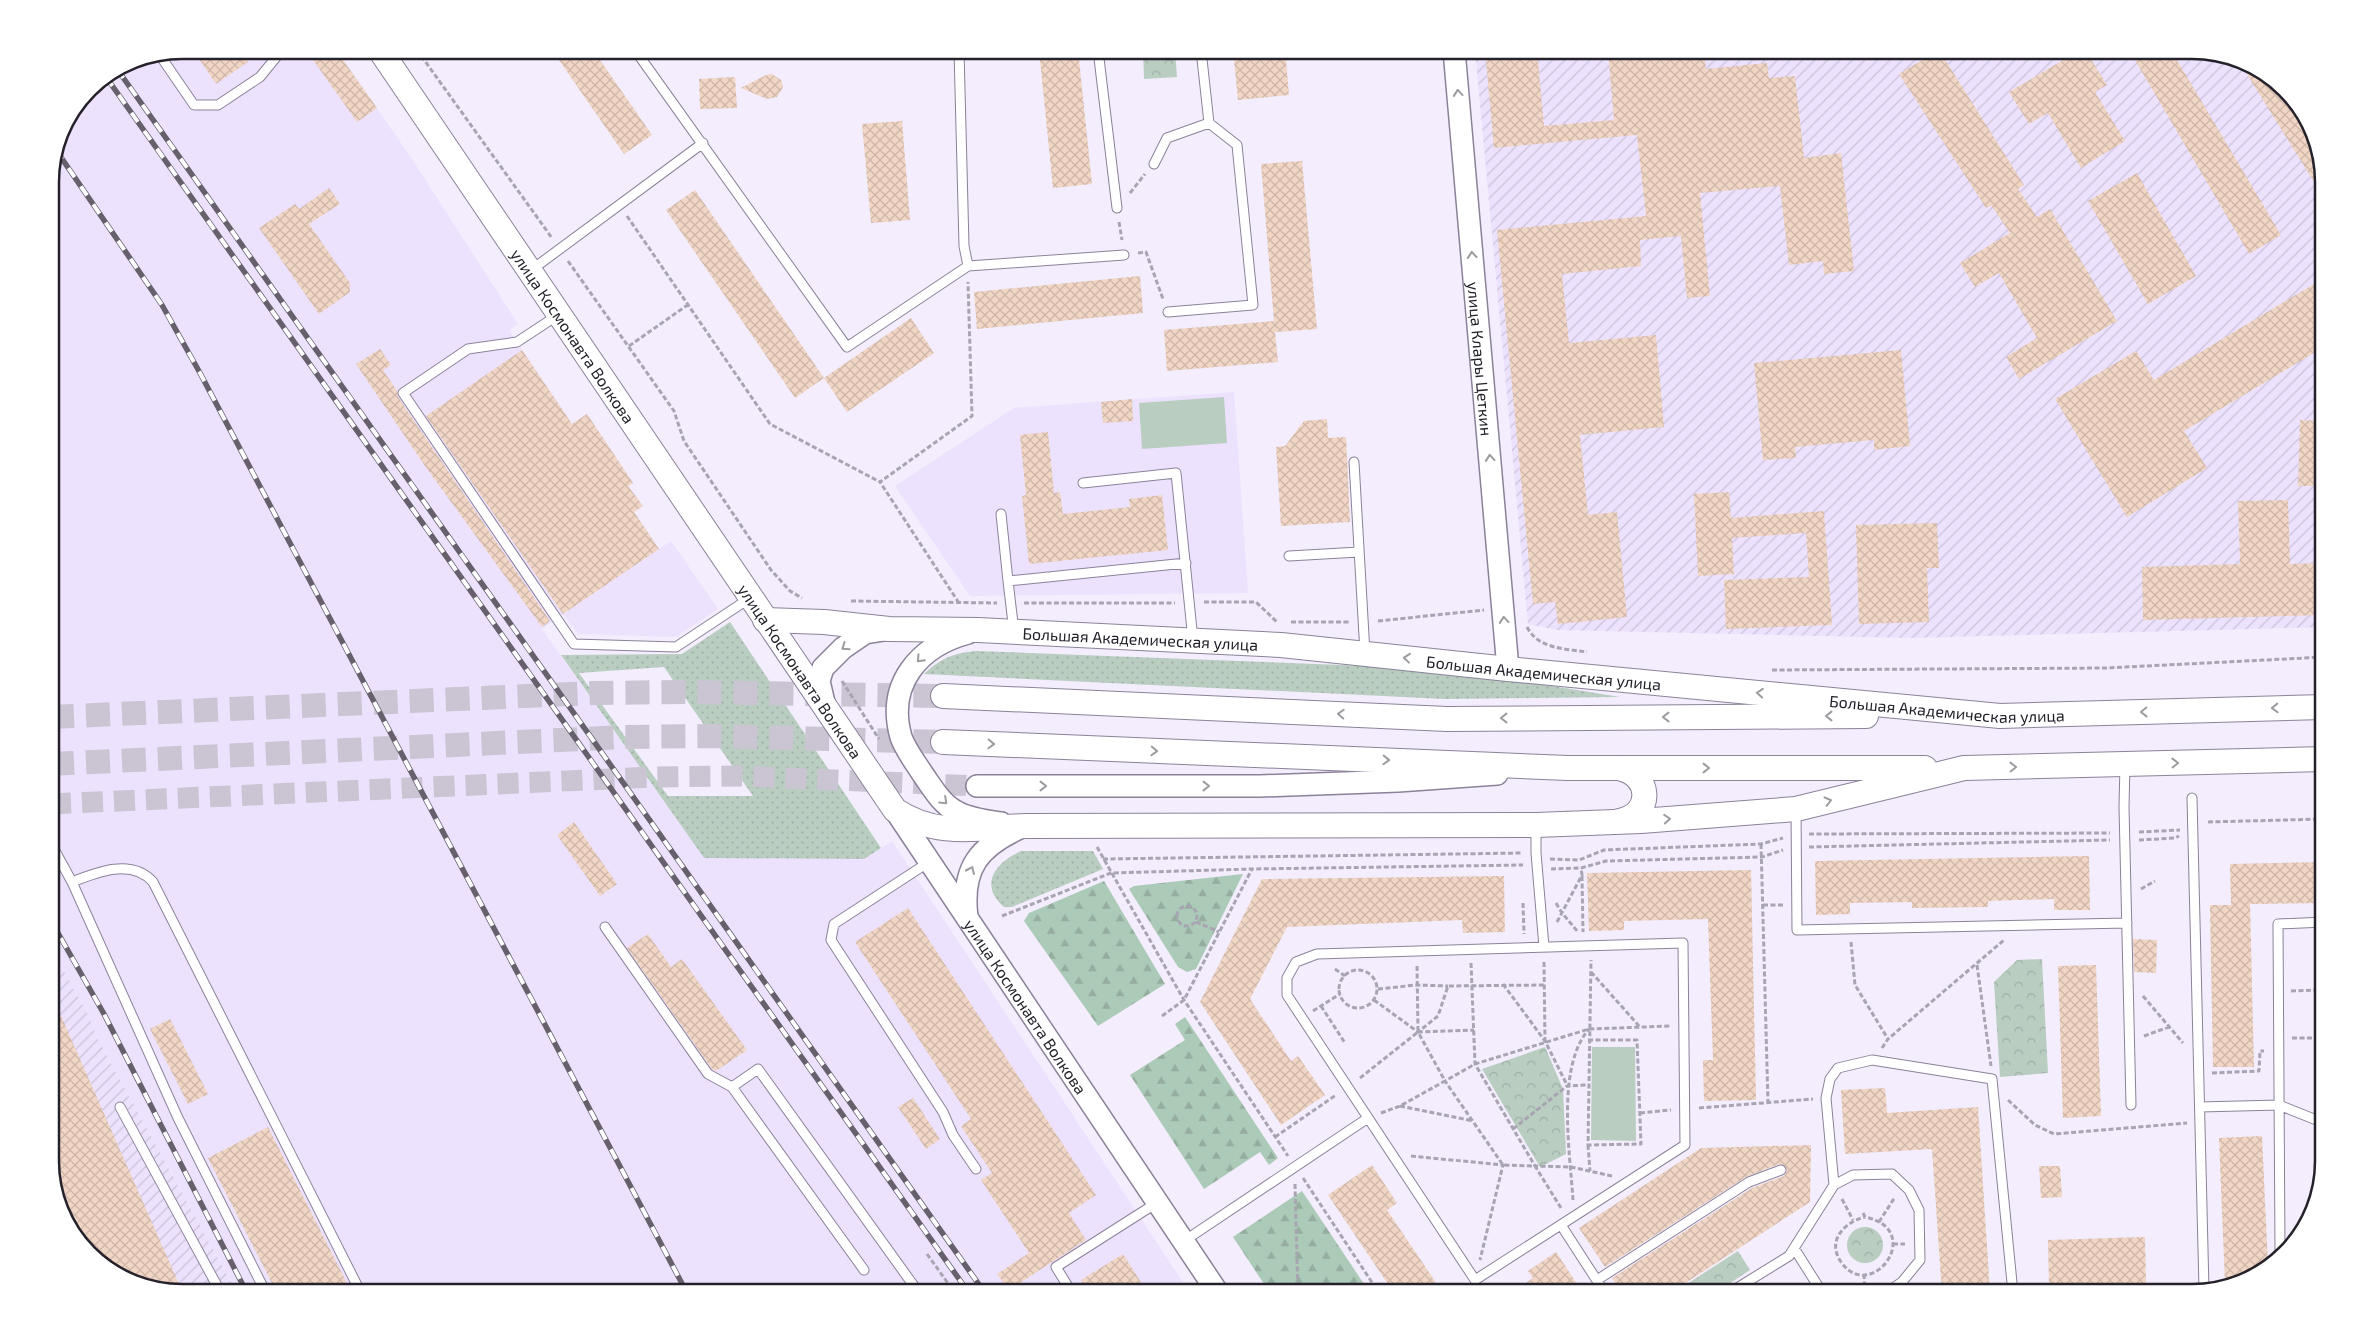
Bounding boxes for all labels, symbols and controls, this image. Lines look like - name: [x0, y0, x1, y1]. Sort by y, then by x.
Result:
- one-way arrow: [1452, 89, 1463, 97]
- street label: улица Космонавта Волкова: [507, 245, 639, 426]
- one-way arrow: [1467, 251, 1478, 259]
- street label: улица Клары Цеткин: [1464, 281, 1497, 437]
- one-way arrow: [1484, 454, 1495, 462]
- street label: улица Космонавта Волкова: [734, 580, 866, 762]
- one-way arrow: [1498, 616, 1509, 624]
- street label: Большая Академическая улица: [1022, 623, 1259, 653]
- one-way arrow: [841, 641, 851, 650]
- street label: Большая Академическая улица: [1425, 651, 1662, 693]
- one-way arrow: [917, 653, 926, 662]
- one-way arrow: [1403, 653, 1411, 664]
- one-way arrow: [1756, 687, 1764, 698]
- street label: Большая Академическая улица: [1829, 690, 2065, 726]
- one-way arrow: [2271, 703, 2279, 714]
- one-way arrow: [2140, 707, 2148, 717]
- one-way arrow: [1337, 708, 1345, 719]
- one-way arrow: [1824, 711, 1832, 722]
- one-way arrow: [1662, 712, 1670, 722]
- one-way arrow: [1500, 713, 1508, 723]
- one-way arrow: [987, 738, 995, 749]
- one-way arrow: [1150, 745, 1158, 756]
- one-way arrow: [1382, 755, 1390, 766]
- one-way arrow: [2172, 758, 2180, 768]
- one-way arrow: [2010, 762, 2017, 772]
- one-way arrow: [1702, 763, 1710, 773]
- one-way arrow: [1040, 781, 1048, 791]
- one-way arrow: [1202, 781, 1210, 791]
- one-way arrow: [938, 795, 947, 804]
- one-way arrow: [1824, 796, 1833, 807]
- one-way arrow: [1663, 814, 1671, 825]
- one-way arrow: [965, 866, 976, 875]
- street label: улица Космонавта Волкова: [960, 915, 1091, 1097]

